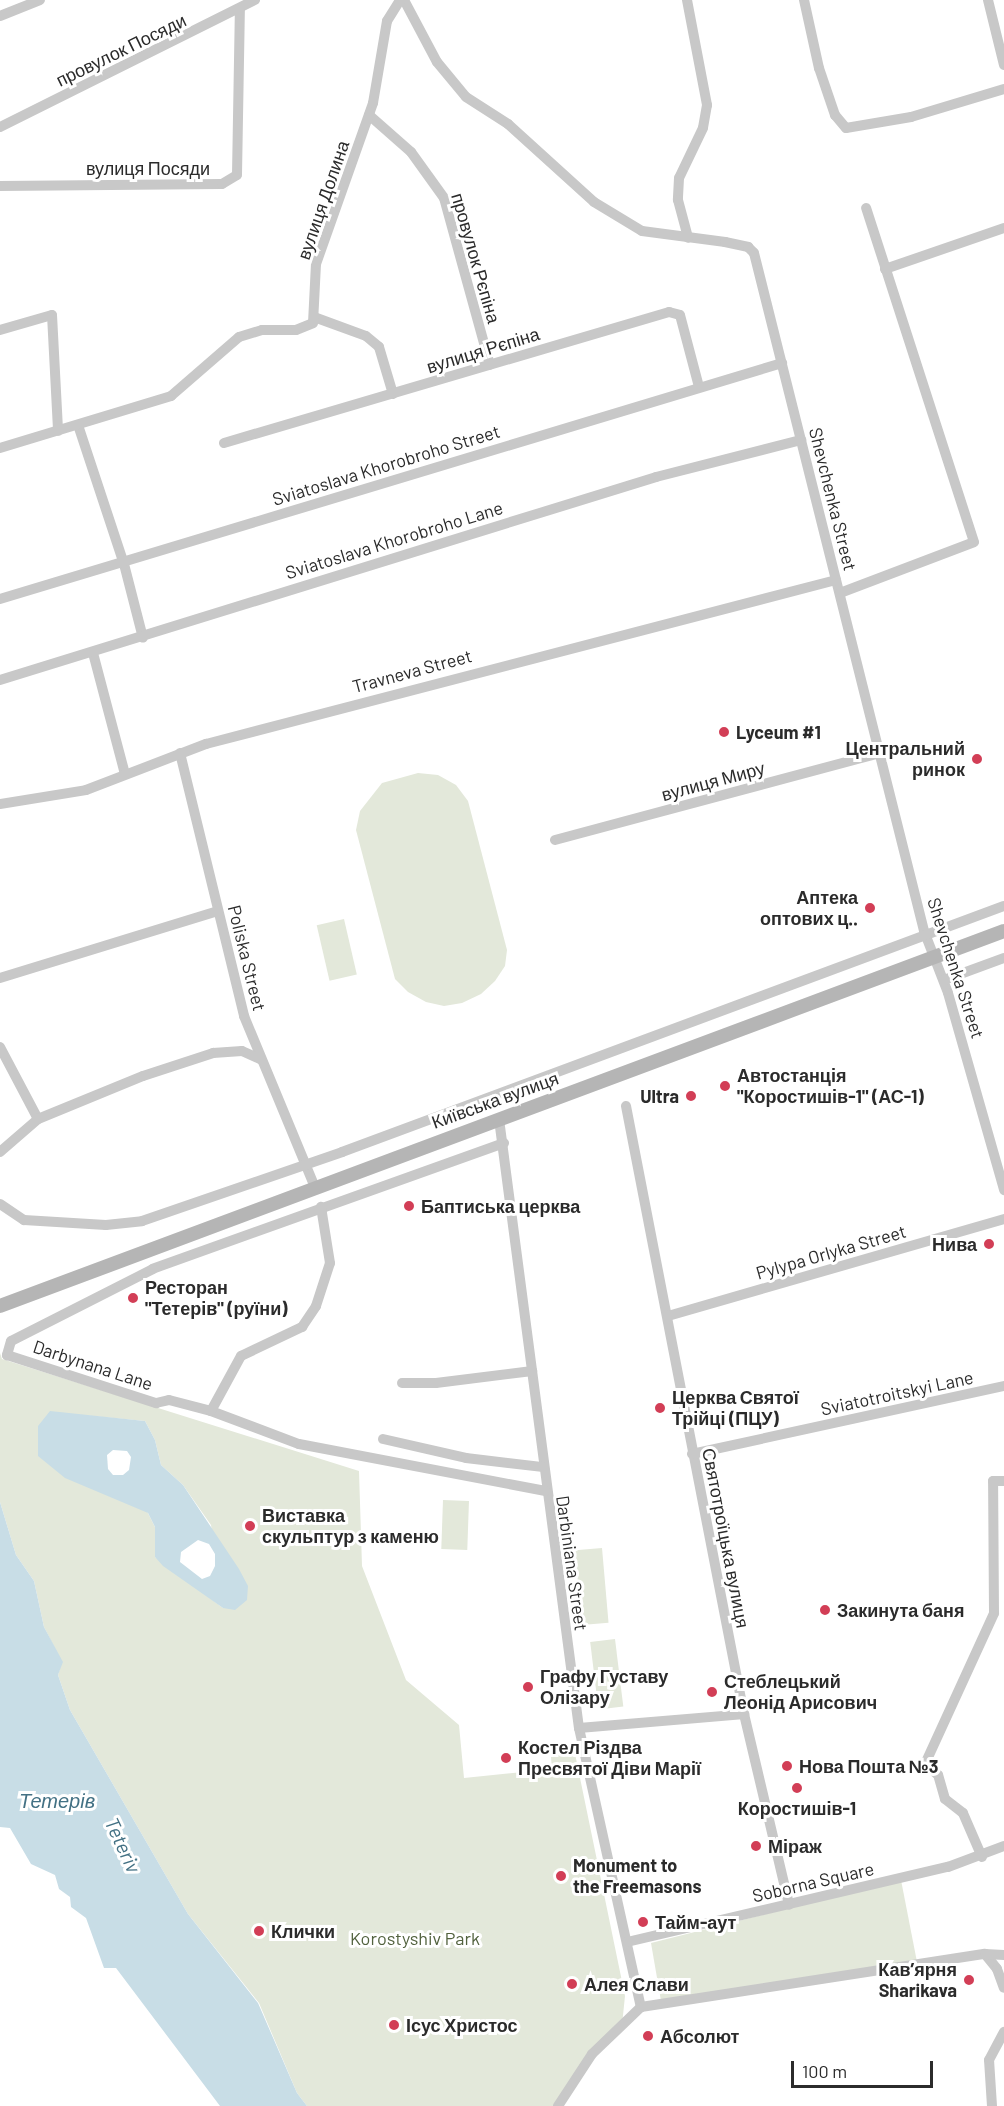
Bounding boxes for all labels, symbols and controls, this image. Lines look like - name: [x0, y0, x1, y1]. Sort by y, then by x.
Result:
- street label: провулок Посяди: [52, 9, 190, 91]
- street label: вулиця Долина: [293, 138, 353, 262]
- street label: вулиця Посяди: [86, 157, 210, 179]
- street label: провулок Рєпіна: [447, 190, 505, 326]
- street label: вулиця Рєпіна: [424, 323, 542, 377]
- street label: Sviatoslava Khorobroho Street: [270, 420, 502, 510]
- street label: Shevchenka Street: [805, 425, 861, 573]
- street label: Sviatoslava Khorobroho Lane: [283, 497, 505, 583]
- street label: Travneva Street: [350, 645, 474, 697]
- place label: Lyceum #1: [736, 721, 821, 743]
- marker: Lyceum #1: [717, 725, 731, 739]
- place label: Центральний ринок: [845, 738, 965, 780]
- marker: Центральний ринок: [970, 752, 984, 766]
- street label: вулиця Миру: [659, 757, 767, 805]
- place label: Аптека оптових ц‥: [760, 887, 858, 930]
- street label: Shevchenka Street: [923, 895, 989, 1041]
- marker: Аптека оптових ц‥: [863, 901, 877, 915]
- street label: Poliska Street: [223, 903, 271, 1013]
- place label: Автостанція "Коростишів-1" (АС-1): [737, 1065, 924, 1108]
- street label: Київська вулиця: [429, 1067, 561, 1133]
- marker: Автостанція "Коростишів-1" (АС-1): [718, 1079, 732, 1093]
- place label: Ultra: [640, 1085, 679, 1107]
- marker: Ultra: [684, 1089, 698, 1103]
- place label: Баптиська церква: [421, 1195, 580, 1217]
- marker: Баптиська церква: [402, 1199, 416, 1213]
- street label: Pylypa Orlyka Street: [753, 1220, 909, 1284]
- place label: Нива: [932, 1233, 977, 1255]
- marker: Нива: [982, 1237, 996, 1251]
- place label: Ресторан "Тетерів" (руїни): [145, 1277, 288, 1320]
- marker: Ресторан "Тетерів" (руїни): [126, 1291, 140, 1305]
- street label: Darbynana Lane: [30, 1335, 156, 1395]
- street label: Sviatotroitskyi Lane: [819, 1366, 975, 1420]
- place label: Церква Святої Трійці (ПЦУ): [672, 1387, 799, 1430]
- marker: Церква Святої Трійці (ПЦУ): [653, 1401, 667, 1415]
- street label: Святотроїцька вулиця: [698, 1446, 754, 1630]
- street label: Darbiniana Street: [552, 1494, 592, 1632]
- place label: Виставка скульптур з каменю: [262, 1505, 439, 1547]
- marker: Виставка скульптур з каменю: [243, 1519, 257, 1533]
- place label: Закинута баня: [837, 1599, 964, 1621]
- marker: Закинута баня: [818, 1603, 832, 1617]
- place label: Графу Густаву Олізару: [540, 1666, 668, 1708]
- place label: Стеблецький Леонід Арисович: [724, 1671, 877, 1714]
- marker: Графу Густаву Олізару: [521, 1680, 535, 1694]
- marker: Стеблецький Леонід Арисович: [705, 1685, 719, 1699]
- place label: Костел Різдва Пресвятої Діви Марії: [518, 1737, 701, 1780]
- marker: Костел Різдва Пресвятої Діви Марії: [499, 1751, 513, 1765]
- place label: Нова Пошта №3: [799, 1755, 939, 1777]
- marker: Нова Пошта №3: [780, 1759, 794, 1773]
- marker: Коростишів-1: [790, 1781, 804, 1795]
- water label: Тетерів: [19, 1788, 95, 1812]
- place label: Коростишів-1: [738, 1797, 856, 1819]
- water label: Teteriv: [100, 1814, 146, 1876]
- place label: Міраж: [768, 1835, 822, 1857]
- marker: Міраж: [749, 1839, 763, 1853]
- place label: Monument to the Freemasons: [573, 1855, 701, 1898]
- street label: Soborna Square: [750, 1858, 876, 1906]
- marker: Monument to the Freemasons: [554, 1869, 568, 1883]
- place label: Тайм-аут: [655, 1911, 736, 1933]
- marker: Тайм-аут: [636, 1915, 650, 1929]
- place label: Клички: [271, 1920, 335, 1942]
- marker: Клички: [252, 1924, 266, 1938]
- park label: Korostyshiv Park: [350, 1927, 480, 1949]
- place label: Кав’ярня Sharikava: [878, 1959, 957, 2002]
- place label: Алея Слави: [584, 1973, 689, 1995]
- marker: Кав’ярня Sharikava: [962, 1973, 976, 1987]
- marker: Алея Слави: [565, 1977, 579, 1991]
- place label: Ісус Христос: [406, 2014, 518, 2036]
- marker: Ісус Христос: [387, 2018, 401, 2032]
- place label: Абсолют: [660, 2025, 739, 2047]
- marker: Абсолют: [641, 2029, 655, 2043]
- scale bar: [794, 2049, 936, 2087]
- text: 100 m: [802, 2060, 847, 2082]

